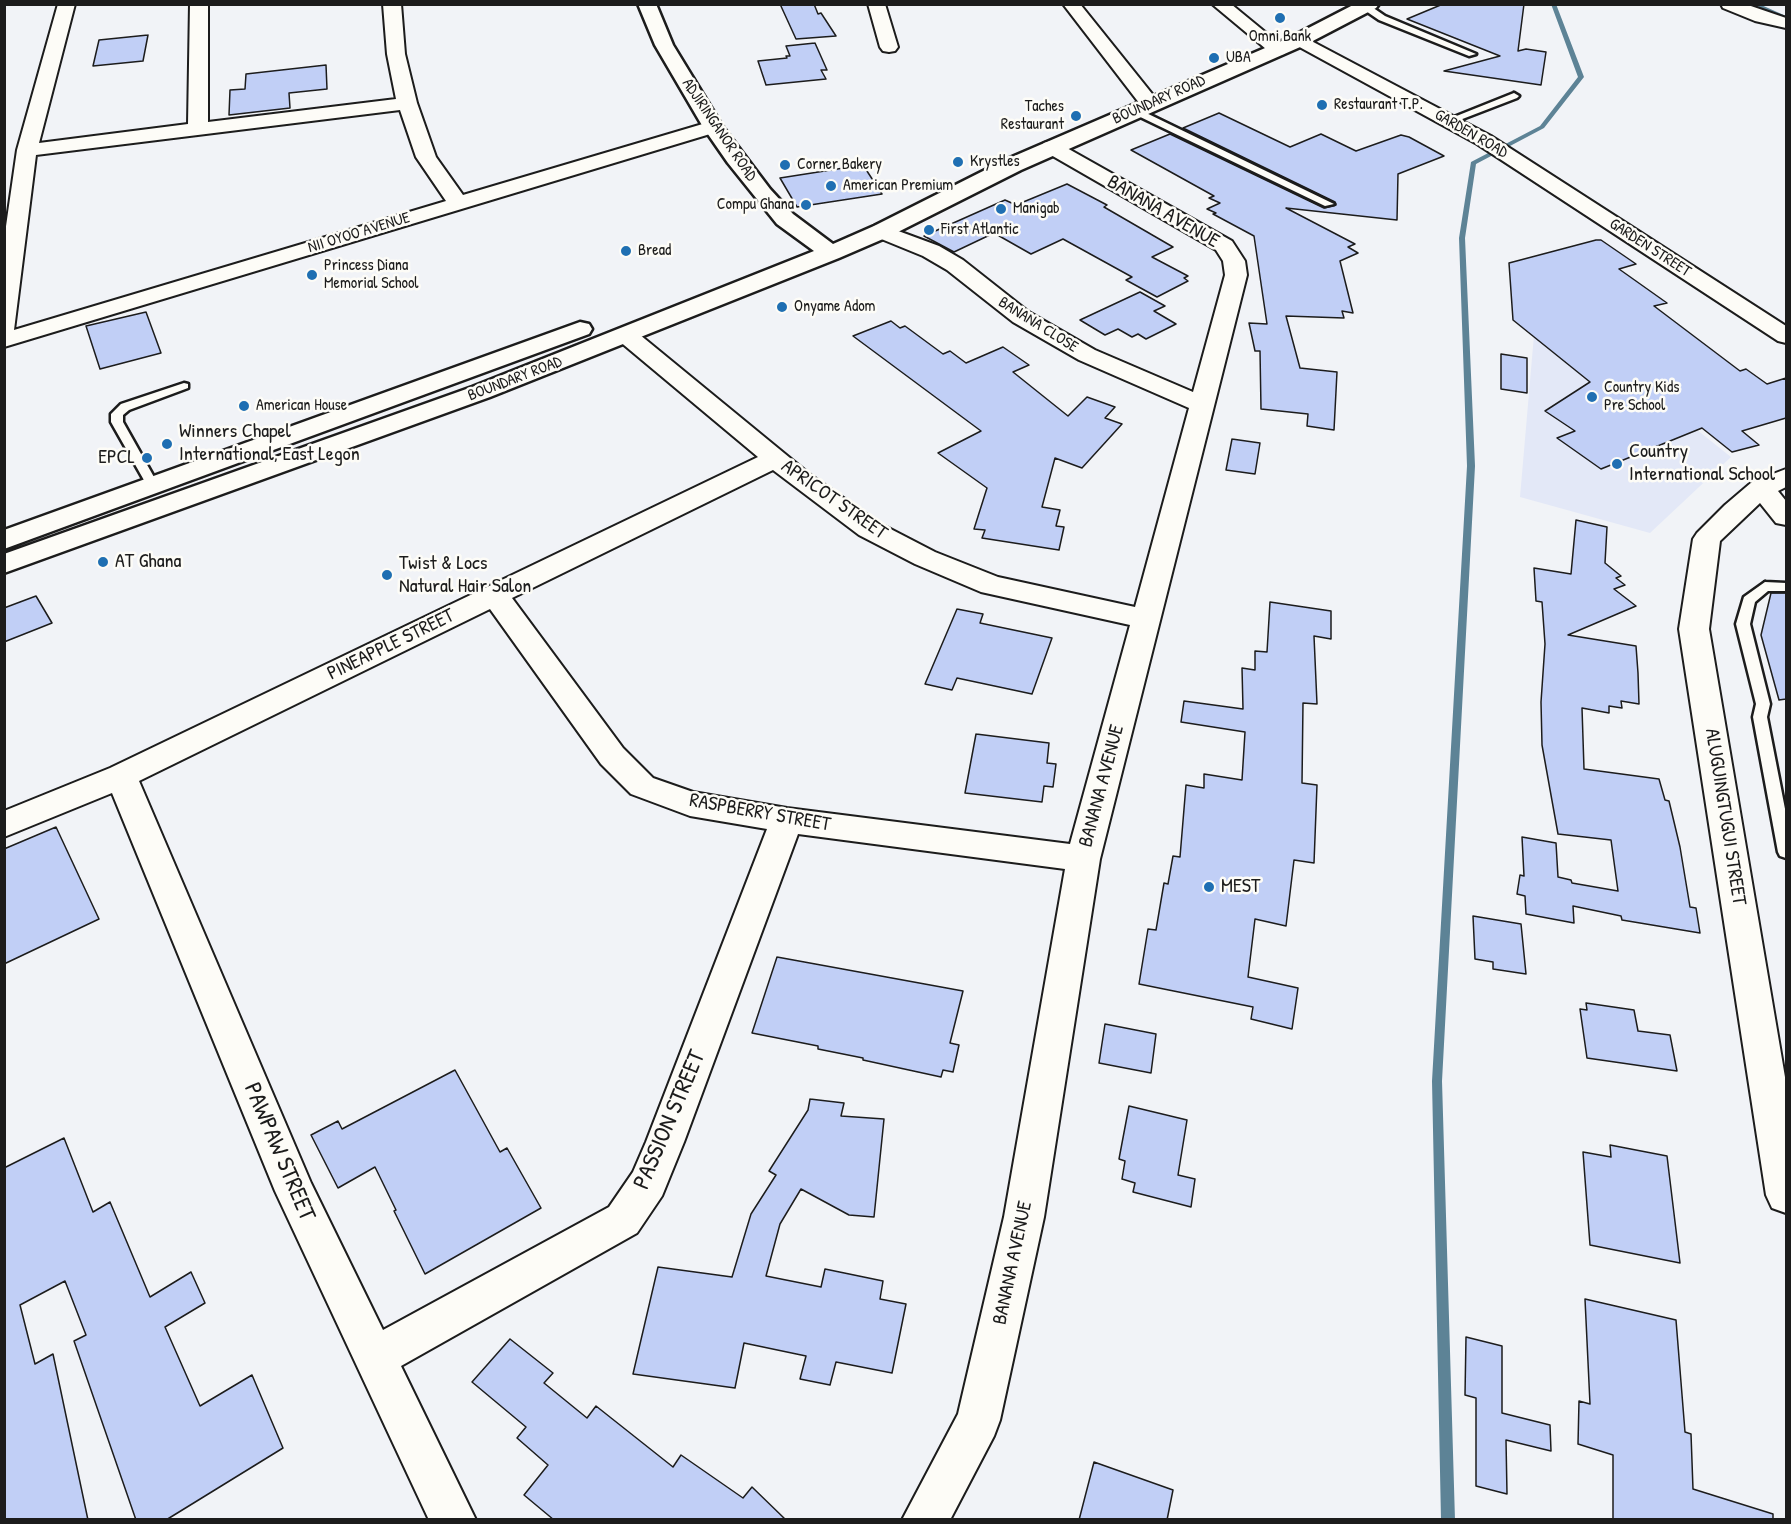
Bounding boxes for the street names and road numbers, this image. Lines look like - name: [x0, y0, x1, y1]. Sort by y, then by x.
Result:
- street label: BOUNDARY ROAD: [1110, 71, 1208, 129]
- street label: ADJIRINGANOR ROAD: [677, 75, 761, 185]
- street label: GARDEN ROAD: [1431, 105, 1511, 163]
- street label: BANANA AVENUE: [1103, 170, 1223, 254]
- street label: NII OYOO AVENUE: [306, 208, 412, 258]
- street label: GARDEN STREET: [1606, 215, 1694, 281]
- street label: BANANA CLOSE: [995, 293, 1081, 357]
- street label: BOUNDARY ROAD: [465, 352, 565, 406]
- street label: APRICOT STREET: [776, 455, 892, 545]
- street label: PINEAPPLE STREET: [324, 604, 458, 686]
- street label: BANANA AVENUE: [1074, 722, 1130, 850]
- street label: ALUGUINGTUGUI STREET: [1699, 727, 1751, 907]
- street label: RASPBERRY STREET: [688, 789, 832, 837]
- street label: PASSION STREET: [628, 1046, 712, 1194]
- street label: PAWPAW STREET: [237, 1079, 321, 1225]
- street label: BANANA AVENUE: [988, 1199, 1038, 1327]

